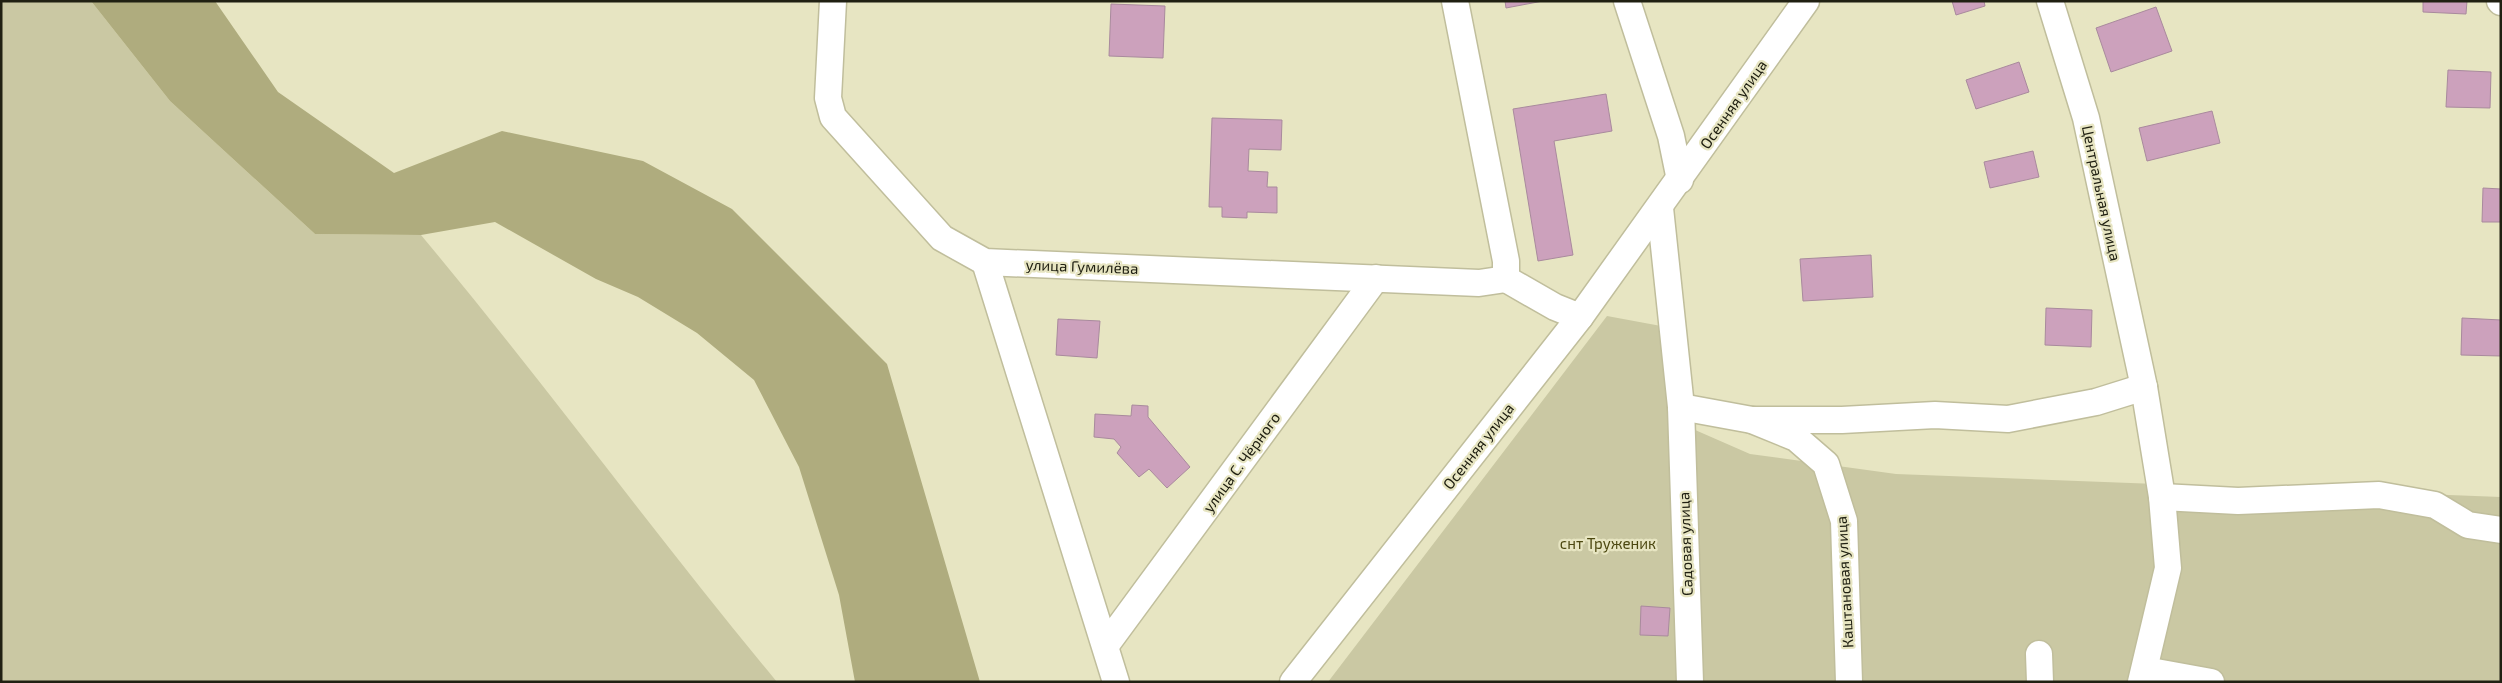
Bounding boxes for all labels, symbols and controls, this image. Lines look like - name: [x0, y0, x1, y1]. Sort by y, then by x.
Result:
- street label: Осенняя улица: [1696, 56, 1771, 152]
- street label: Центральная улица: [2078, 124, 2125, 263]
- street label: улица Гумилёва: [1025, 255, 1139, 278]
- street label: Осенняя улица: [1439, 399, 1518, 493]
- street label: улица С. Чёрного: [1199, 408, 1284, 516]
- street label: Садовая улица: [1674, 492, 1697, 596]
- street label: Каштановая улица: [1832, 515, 1857, 649]
- park label: снт Труженик: [1560, 534, 1656, 553]

